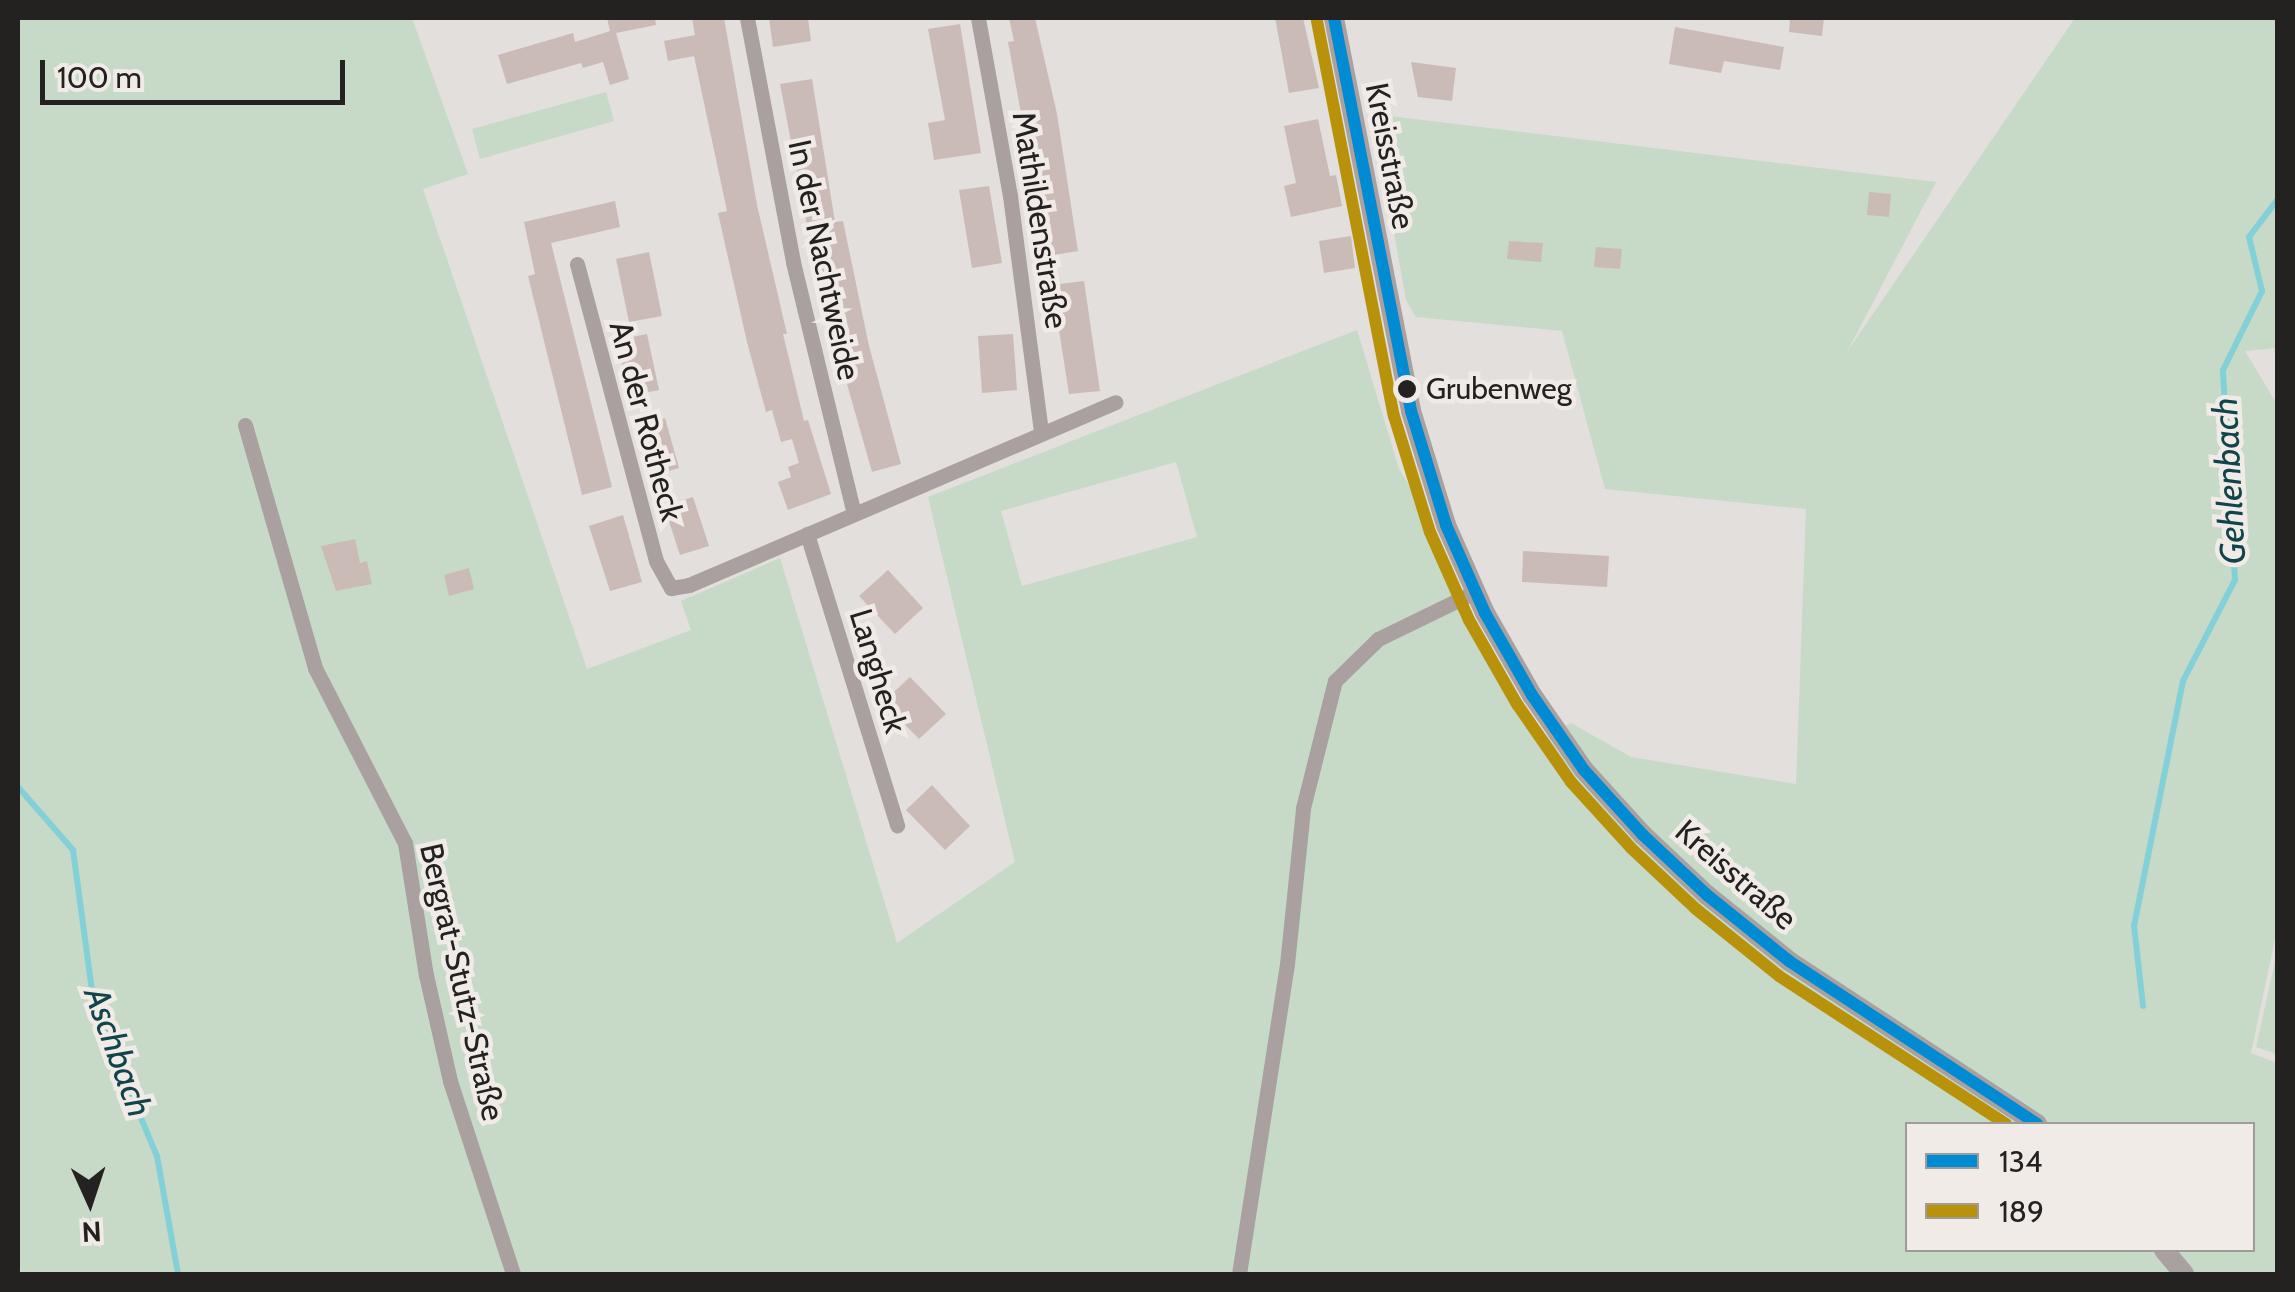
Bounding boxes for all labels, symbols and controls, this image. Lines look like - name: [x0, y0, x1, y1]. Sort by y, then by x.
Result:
- scale bar: [45, 40, 350, 102]
- text: 100 m: [57, 59, 142, 96]
- street label: Kreisstraße: [1357, 80, 1423, 232]
- street label: Mathildenstraße: [1004, 109, 1076, 331]
- street label: In der Nachtweide: [780, 136, 868, 384]
- street label: An der Rotheck: [601, 317, 691, 525]
- place label: Grubenweg: [1426, 371, 1572, 407]
- marker: Grubenweg: [1397, 379, 1417, 399]
- water label: Gehlenbach: [2204, 397, 2254, 565]
- street label: Langheck: [841, 604, 915, 738]
- street label: Kreisstraße: [1667, 812, 1805, 938]
- street label: Bergrat-Stutz-Straße: [411, 840, 513, 1124]
- water label: Aschbach: [75, 981, 161, 1123]
- legend: [1905, 1122, 2255, 1252]
- text: 134: [1999, 1143, 2042, 1180]
- north arrow: [40, 1152, 140, 1252]
- text: 189: [1999, 1193, 2044, 1230]
- text: N: [81, 1214, 102, 1249]

